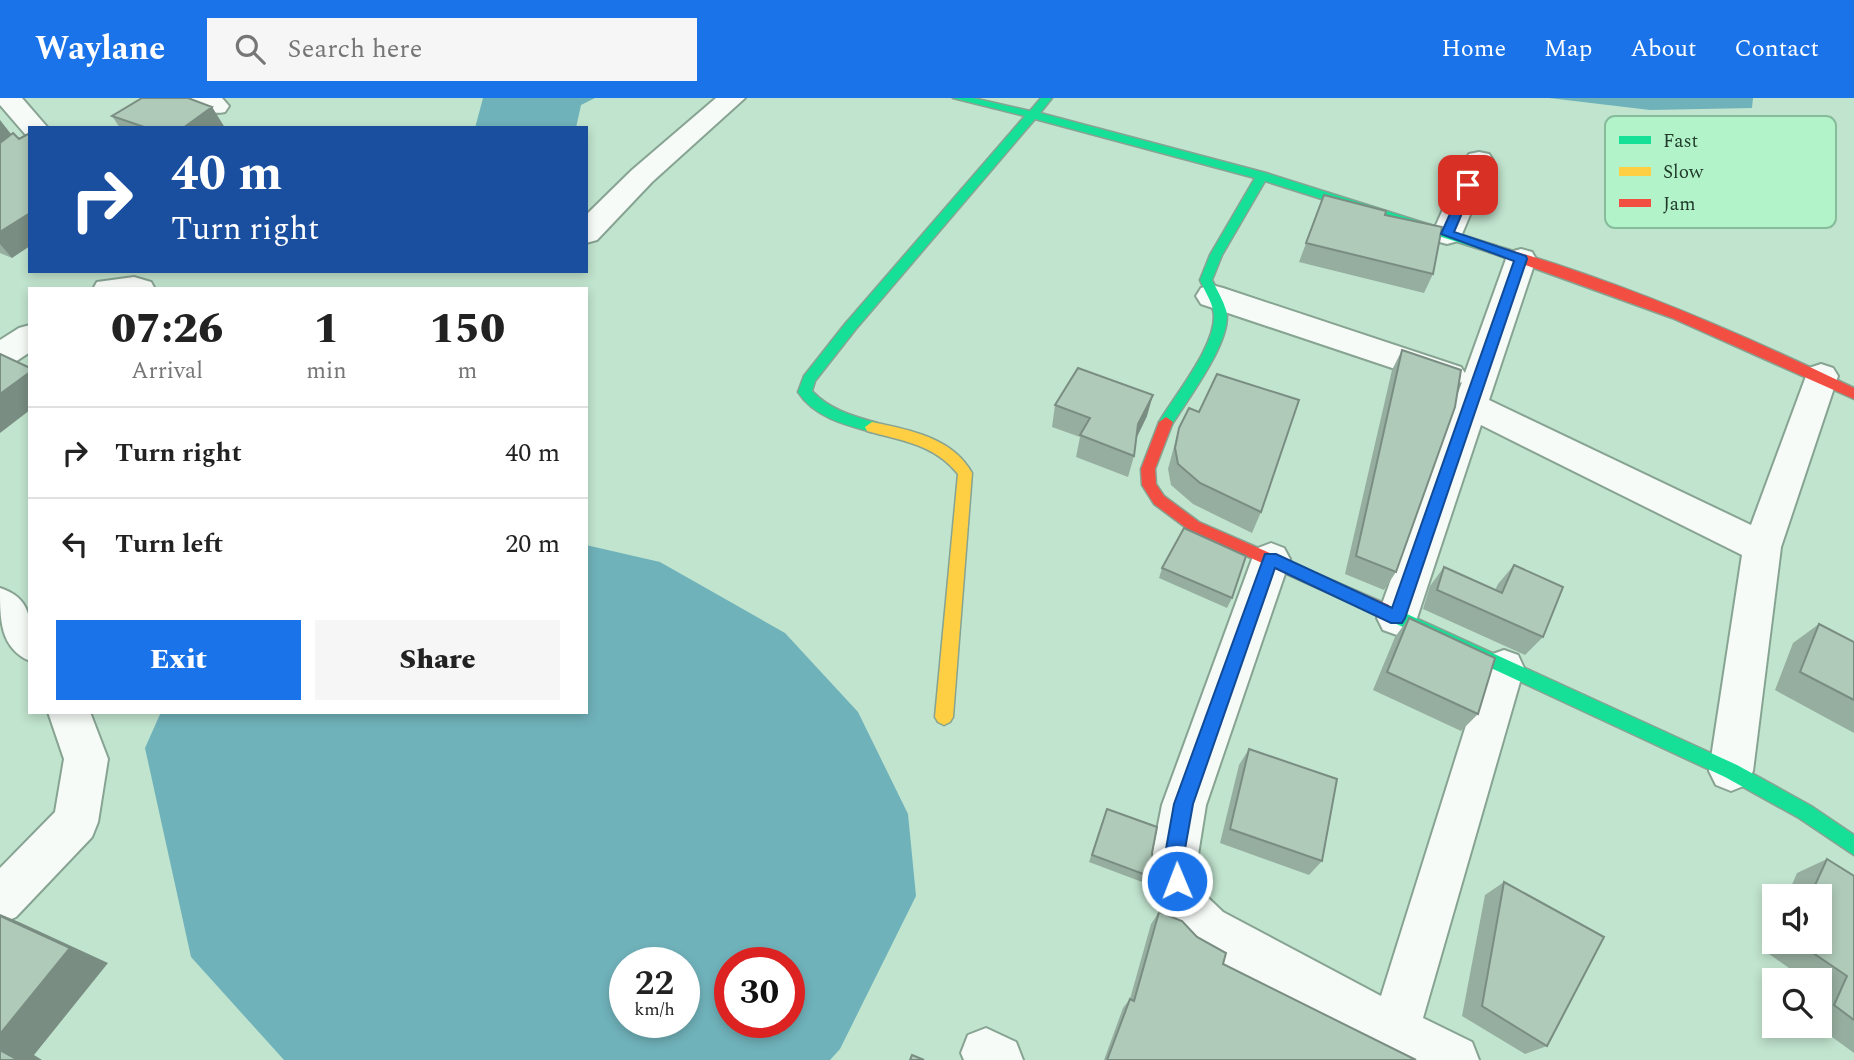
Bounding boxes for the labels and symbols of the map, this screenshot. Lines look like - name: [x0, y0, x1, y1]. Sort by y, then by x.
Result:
- legend: [1605, 116, 1836, 228]
- text: Fast: [1663, 127, 1699, 156]
- pin: [1438, 155, 1498, 215]
- text: Slow: [1663, 158, 1704, 187]
- text: Jam: [1663, 190, 1695, 219]
- position arrow: [1140, 844, 1214, 918]
- speed limit sign: 30: [714, 947, 805, 1038]

